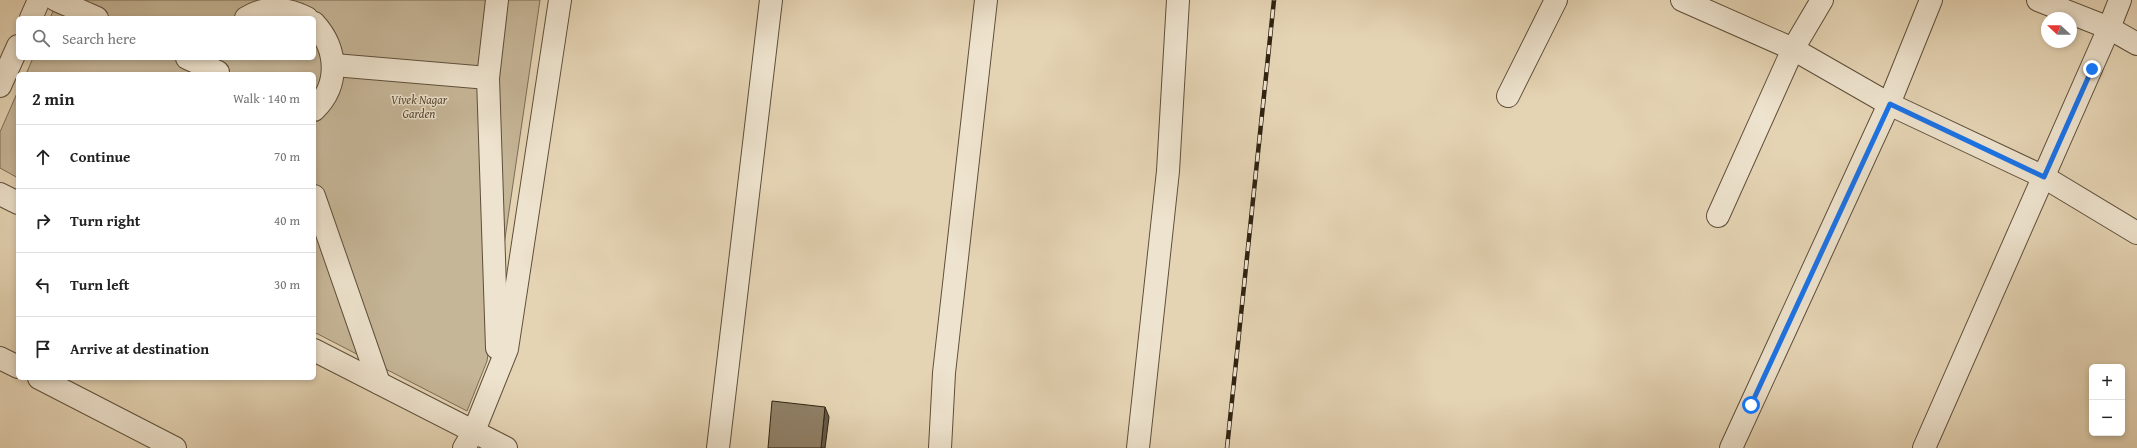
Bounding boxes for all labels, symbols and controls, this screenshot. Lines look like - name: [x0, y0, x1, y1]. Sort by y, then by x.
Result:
- north arrow: [2041, 12, 2077, 48]
- search box: [16, 16, 316, 60]
- icon: search: [30, 27, 52, 49]
- text: Search here: [62, 28, 136, 49]
- route end: [2083, 60, 2101, 78]
- text: 2 min: [32, 86, 74, 111]
- text: Walk · 140 m: [233, 89, 300, 108]
- park label: Vivek Nagar Garden: [391, 91, 448, 122]
- icon: ahead: [32, 146, 54, 168]
- text: Continue: [70, 146, 131, 167]
- text: 70 m: [274, 147, 300, 166]
- icon: right: [32, 210, 54, 232]
- text: Turn right: [70, 210, 141, 231]
- text: 40 m: [274, 211, 300, 230]
- icon: left: [32, 274, 54, 296]
- text: Turn left: [70, 274, 129, 295]
- text: 30 m: [274, 275, 300, 294]
- icon: arrive: [32, 338, 54, 360]
- text: Arrive at destination: [70, 338, 209, 359]
- map controls: [2089, 364, 2125, 436]
- button: +: [2089, 364, 2125, 400]
- route start: [1742, 396, 1760, 414]
- button: −: [2089, 400, 2125, 436]

